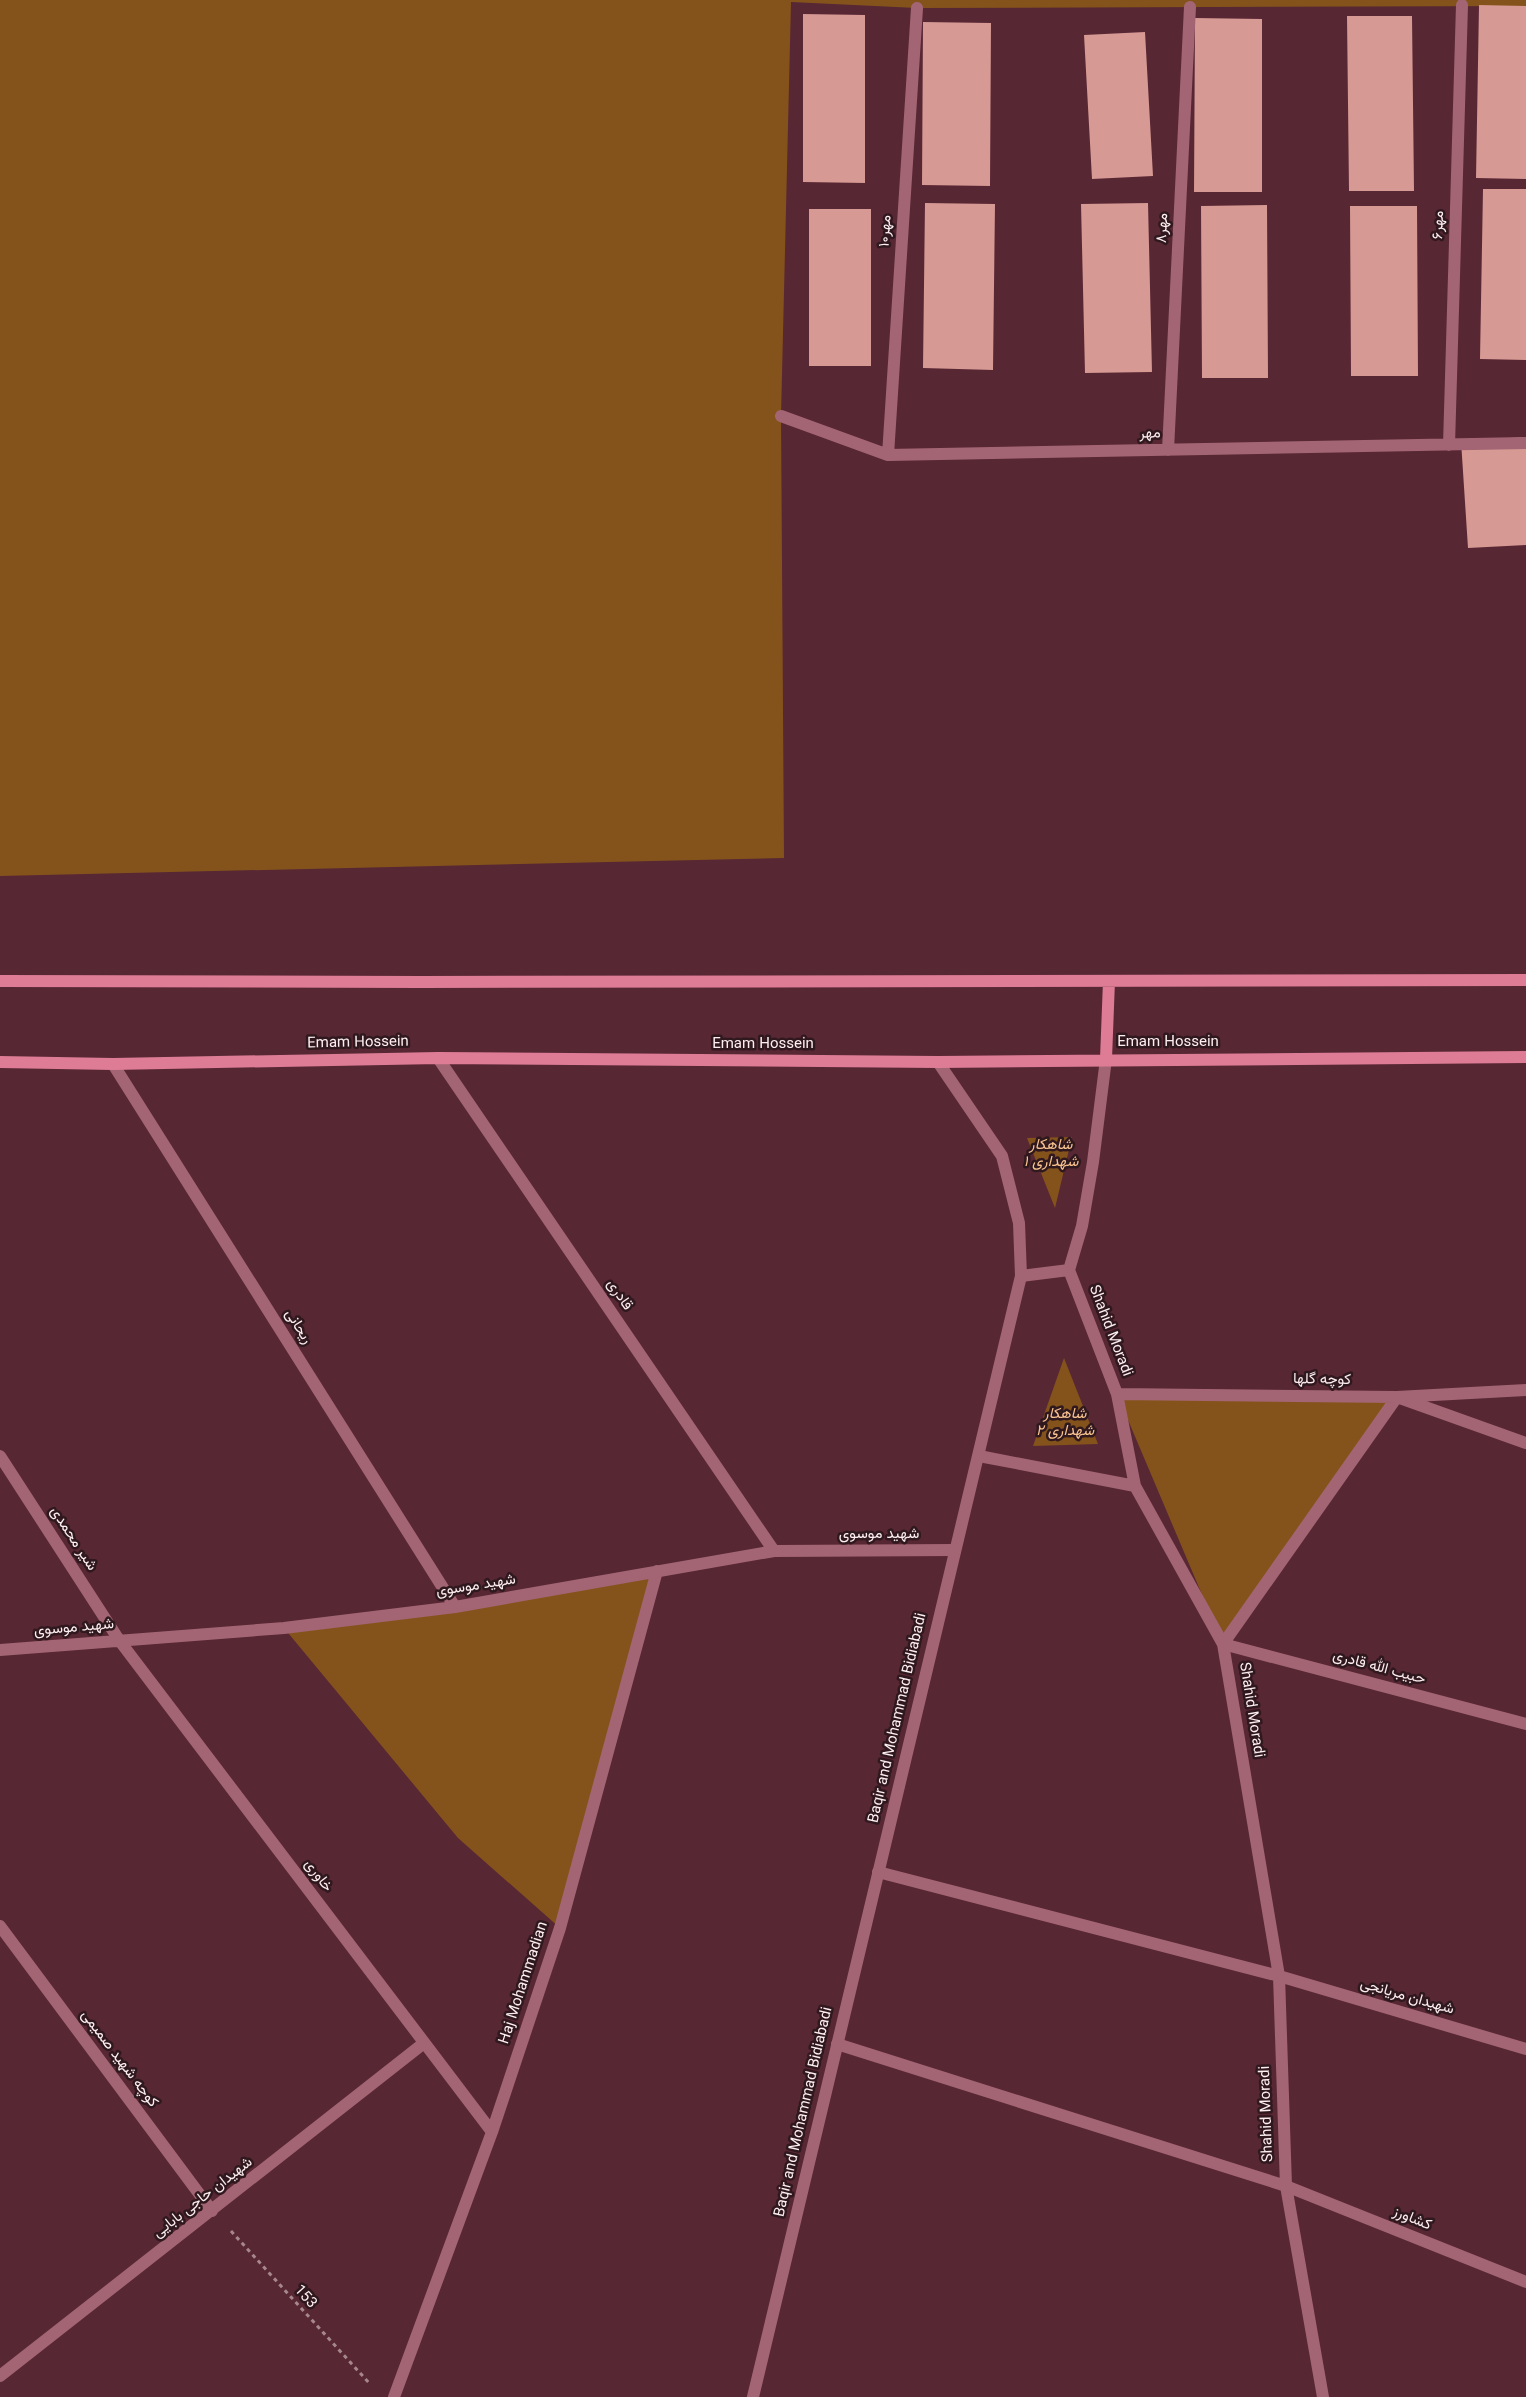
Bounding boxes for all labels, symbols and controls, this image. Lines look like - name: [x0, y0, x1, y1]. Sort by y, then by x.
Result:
- street label: مهر۶: [1427, 210, 1451, 240]
- street label: مهر۸: [1151, 212, 1175, 244]
- street label: مهر۱۰: [873, 214, 899, 248]
- street label: مهر: [1138, 422, 1161, 446]
- street label: Emam Hossein: [307, 1031, 409, 1055]
- street label: Emam Hossein: [1117, 1031, 1219, 1054]
- street label: Emam Hossein: [712, 1033, 814, 1056]
- park label: شاهکار شهداری ۱: [1024, 1134, 1080, 1174]
- street label: قادری: [600, 1275, 638, 1316]
- street label: Shahid Moradi: [1082, 1282, 1138, 1380]
- street label: ریحانی: [278, 1305, 318, 1349]
- street label: کوچه گلها: [1293, 1368, 1352, 1392]
- park label: شاهکار شهداری ۲: [1036, 1403, 1095, 1443]
- street label: شیر محمدی: [43, 1502, 103, 1576]
- street label: شهید موسوی: [839, 1523, 919, 1546]
- street label: شهید موسوی: [434, 1568, 518, 1604]
- street label: Baqir and Mohammad Bidiabadi: [863, 1611, 933, 1825]
- street label: شهید موسوی: [33, 1613, 115, 1643]
- street label: حبیب الله قادری: [1330, 1645, 1428, 1691]
- street label: Shahid Moradi: [1232, 1661, 1270, 1759]
- street label: خاوری: [298, 1855, 338, 1897]
- street label: Haj Mohammadian: [493, 1919, 555, 2047]
- street label: شهیدان مریانجی: [1357, 1973, 1457, 2021]
- street label: کوچه شهید صمیمی: [75, 2005, 164, 2113]
- street label: Baqir and Mohammad Bidiabadi: [769, 2005, 839, 2219]
- street label: Shahid Moradi: [1254, 2065, 1280, 2163]
- street label: شهیدان حاجی بابایی: [148, 2151, 258, 2244]
- street label: کشاورز: [1388, 2200, 1435, 2237]
- street label: 153: [288, 2280, 322, 2314]

